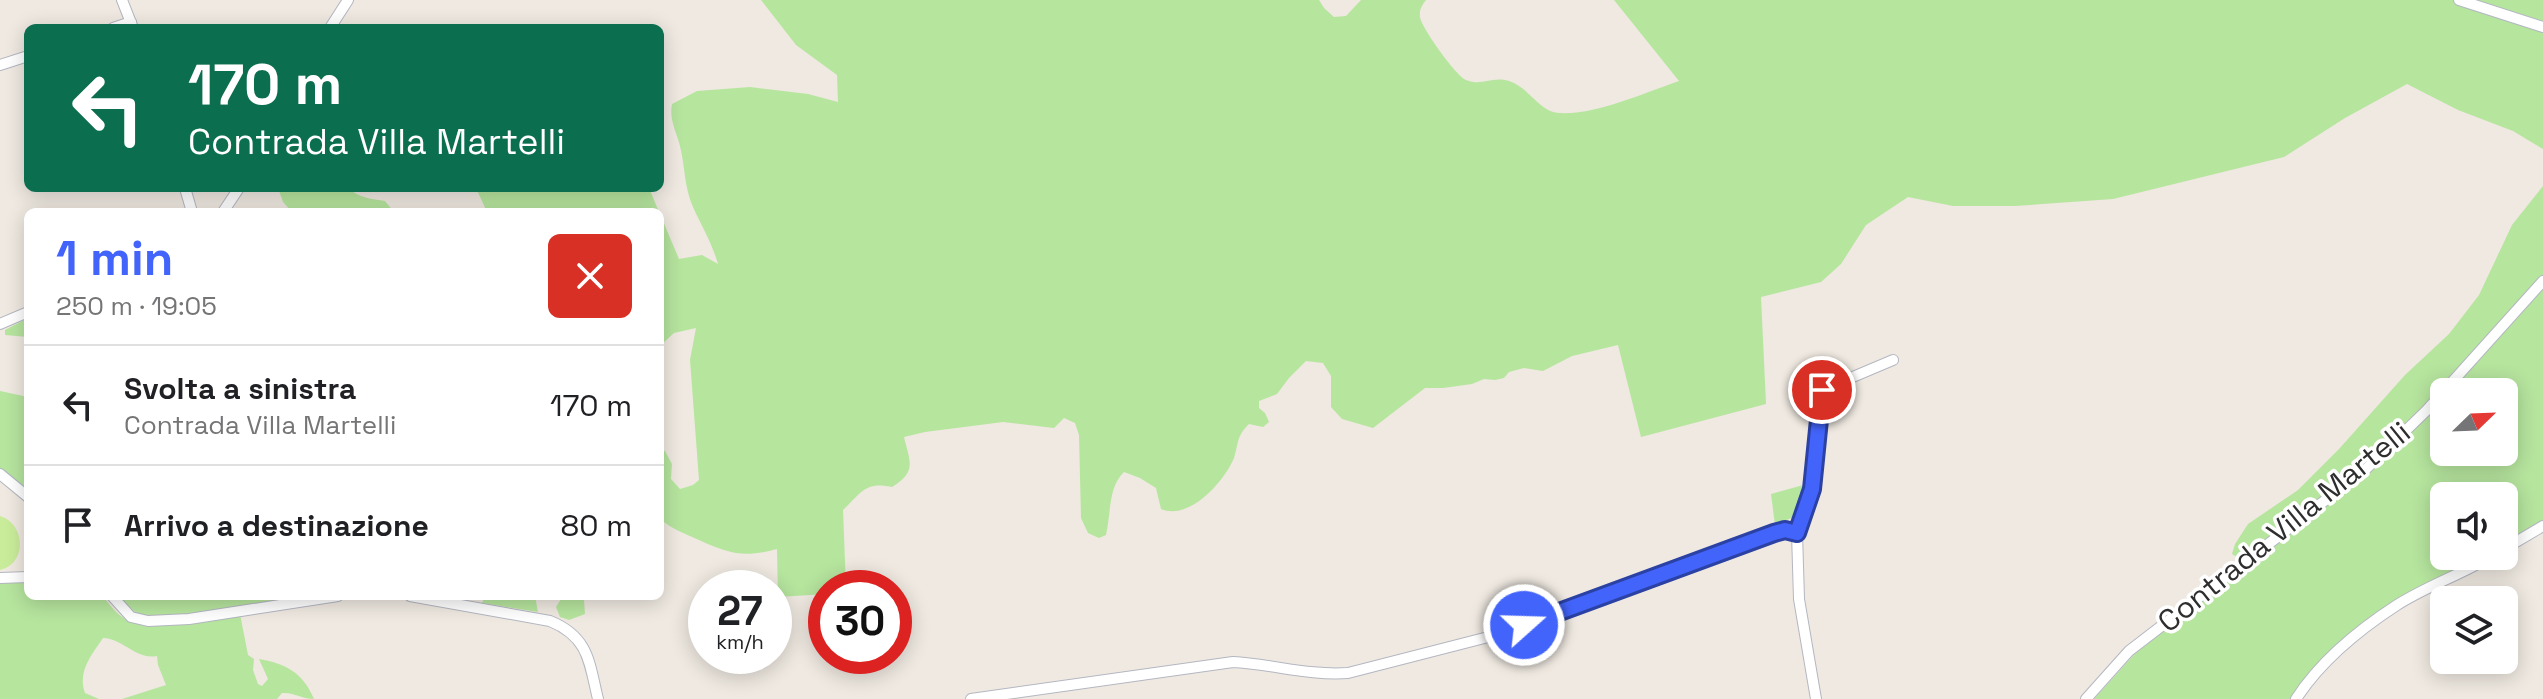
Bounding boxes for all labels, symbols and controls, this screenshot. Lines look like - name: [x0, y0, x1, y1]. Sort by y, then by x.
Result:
- text: 170 m: [188, 49, 342, 120]
- icon: left: [56, 56, 160, 160]
- text: Contrada Villa Martelli: [188, 119, 565, 165]
- text: 1 min: [56, 228, 173, 289]
- button: close: [548, 234, 632, 318]
- text: 250 m · 19:05: [56, 289, 217, 323]
- pin: [1788, 356, 1856, 424]
- icon: arrive: [1800, 368, 1844, 412]
- text: Svolta a sinistra: [124, 369, 356, 408]
- north arrow: [2430, 378, 2518, 466]
- map controls: [2430, 378, 2518, 674]
- icon: left: [56, 383, 100, 427]
- text: 170 m: [550, 386, 632, 425]
- text: Contrada Villa Martelli: [124, 408, 396, 442]
- street label: Contrada Villa Martelli: [2149, 413, 2418, 641]
- button: sound: [2430, 482, 2518, 570]
- icon: arrive: [56, 503, 100, 547]
- text: Arrivo a destinazione: [124, 506, 429, 545]
- text: 80 m: [561, 506, 632, 545]
- speed limit sign: 30: [808, 570, 912, 674]
- position arrow: [1482, 583, 1566, 667]
- text: 27: [717, 586, 763, 637]
- button: layers: [2430, 586, 2518, 674]
- text: km/h: [716, 629, 764, 655]

